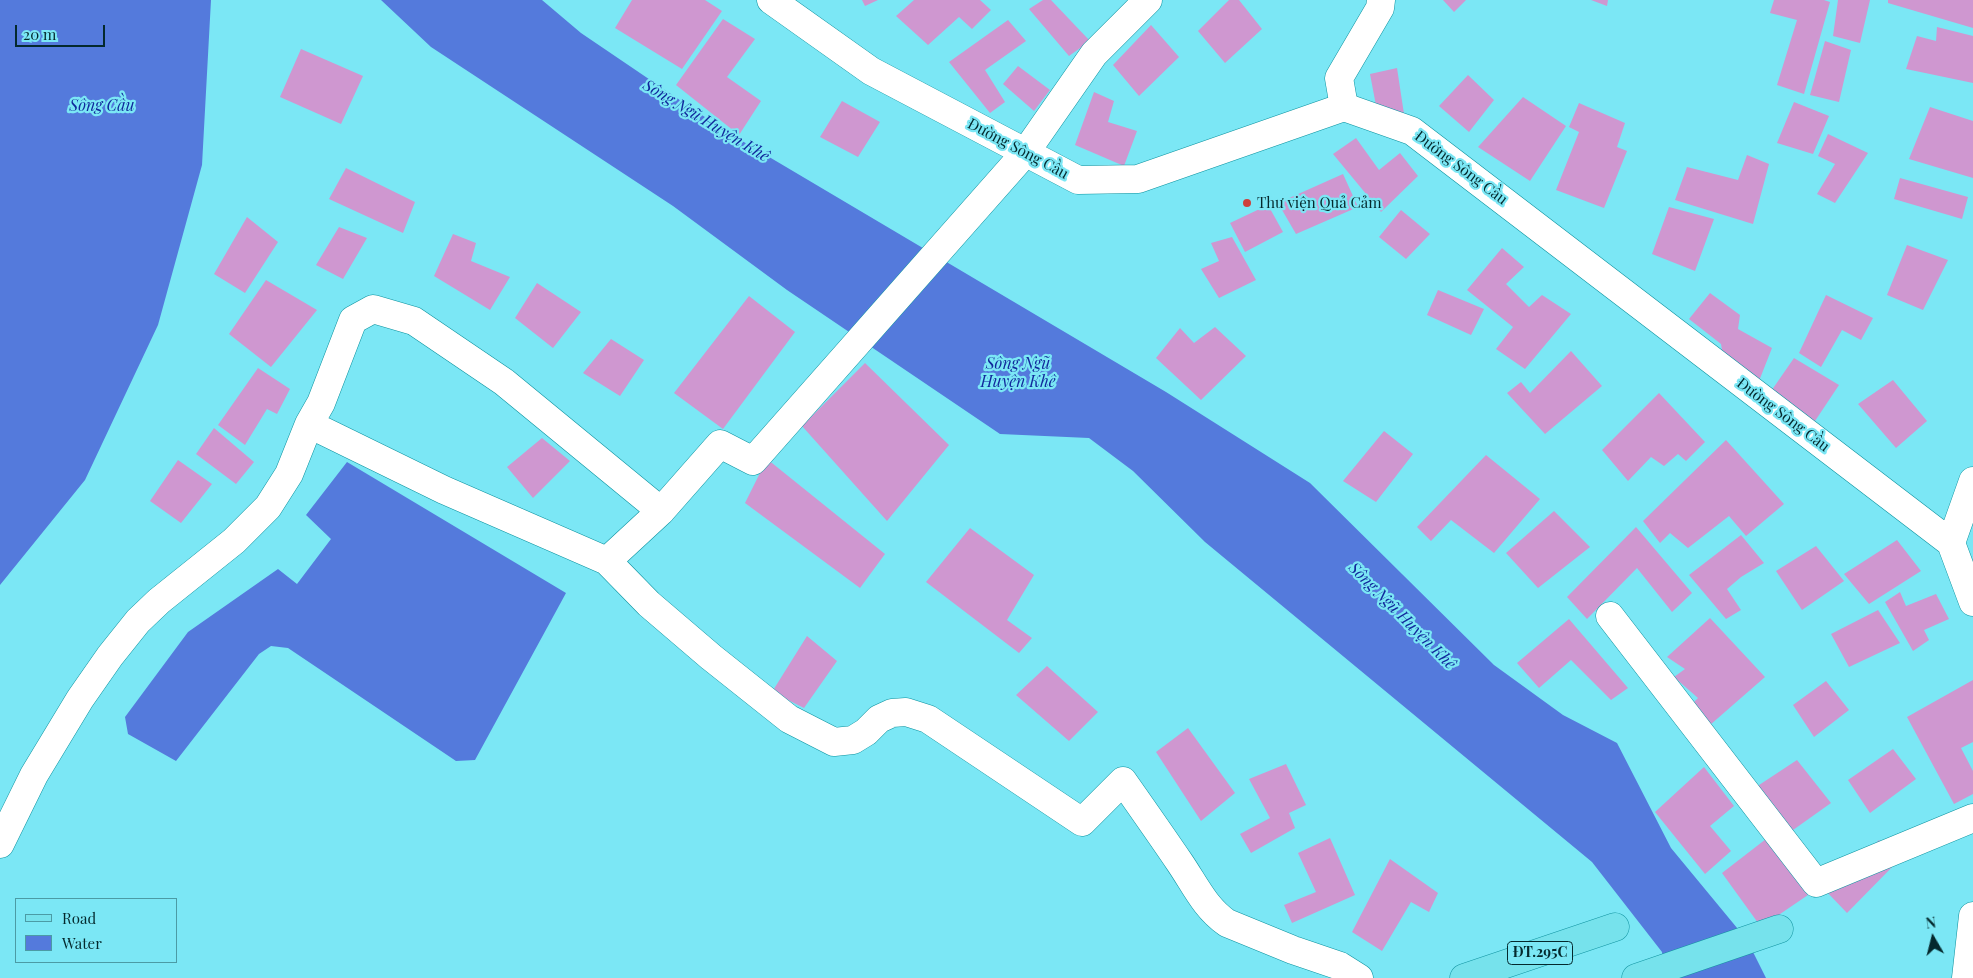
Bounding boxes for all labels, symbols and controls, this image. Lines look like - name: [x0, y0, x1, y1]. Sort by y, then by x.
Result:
- scale bar: [18, 15, 108, 47]
- text: 20 m: [23, 24, 56, 44]
- water label: Sông Ngũ Huyện Khê: [639, 76, 773, 166]
- water label: Sông Cầu: [69, 96, 135, 116]
- street label: Đường Sông Cầu: [965, 115, 1071, 183]
- street label: Đường Sông Cầu: [1411, 127, 1511, 209]
- place label: Thư viện Quả Cảm: [1257, 194, 1382, 212]
- marker: Thư viện Quả Cảm: [1241, 197, 1253, 209]
- water label: Sông Ngũ Huyện Khê: [980, 354, 1056, 392]
- street label: Đường Sông Cầu: [1733, 374, 1833, 456]
- water label: Sông Ngũ Huyện Khê: [1344, 558, 1460, 674]
- legend: [15, 898, 178, 963]
- text: Road: [62, 908, 96, 928]
- north arrow: [1908, 913, 1958, 963]
- text: N: [1925, 913, 1937, 933]
- text: Water: [62, 933, 102, 953]
- road number: ĐT.295C: [1508, 941, 1572, 964]

